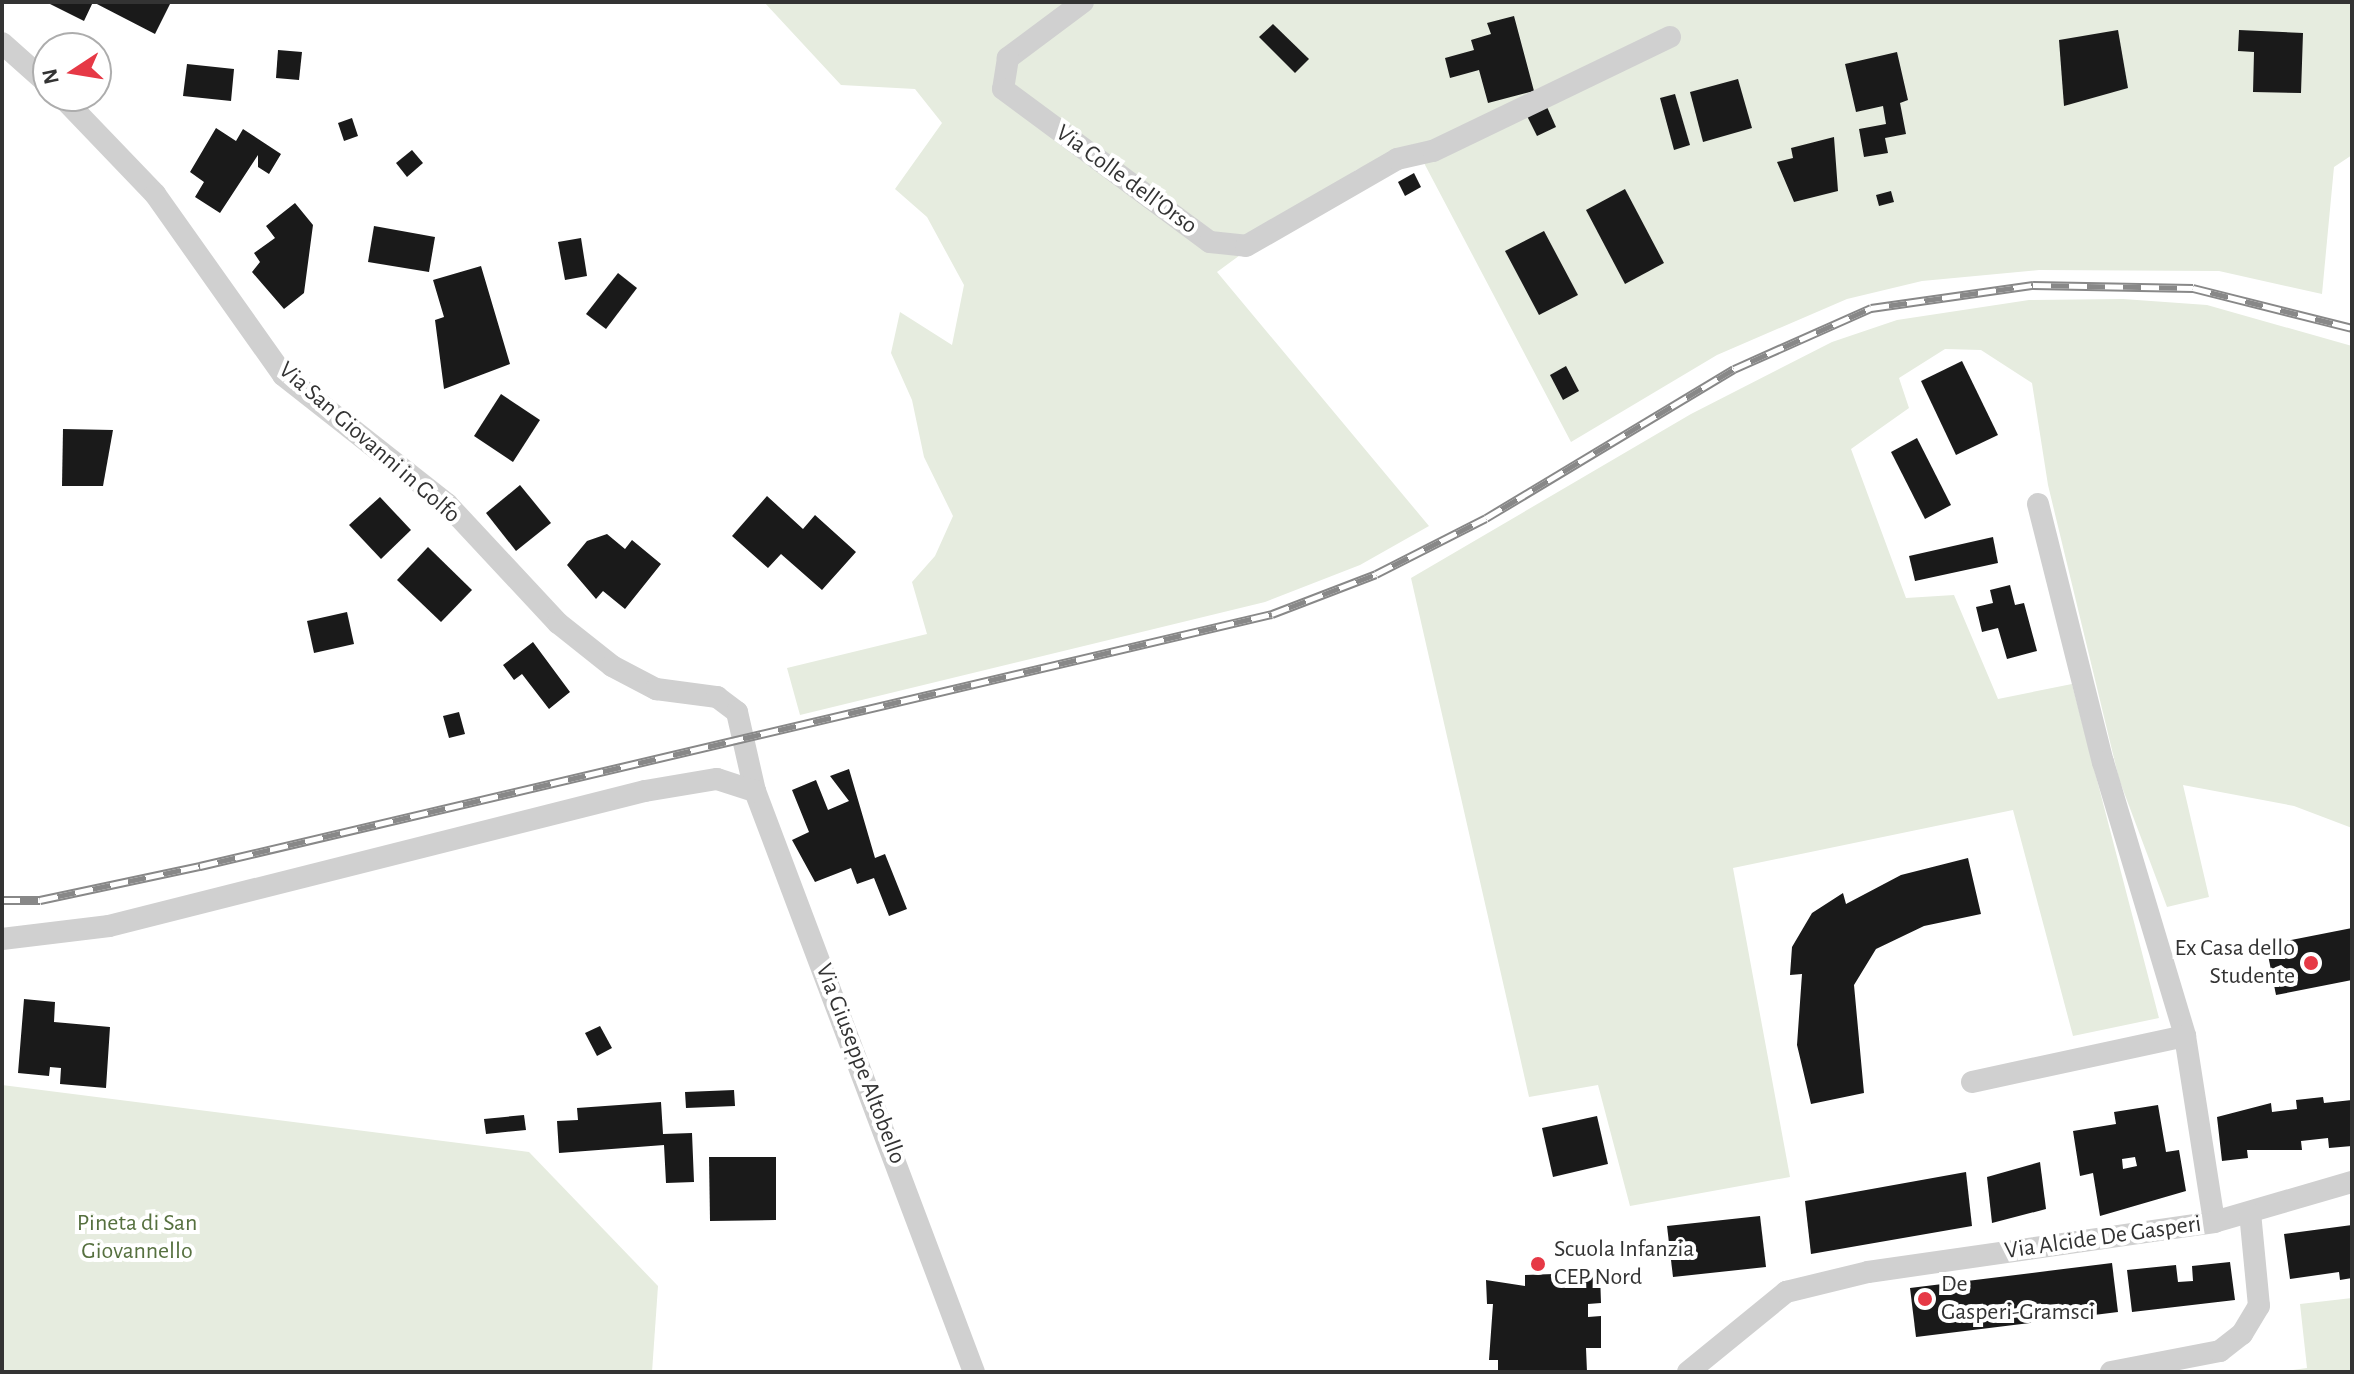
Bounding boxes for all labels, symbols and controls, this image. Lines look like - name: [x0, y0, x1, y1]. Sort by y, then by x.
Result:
- north arrow: [32, 32, 112, 112]
- text: N: [38, 67, 63, 86]
- street label: Via Colle dell'Orso: [1050, 119, 1202, 241]
- street label: Via San Giovanni in Golfo: [272, 356, 466, 530]
- place label: Ex Casa dello Studente: [2174, 935, 2295, 991]
- marker: Ex Casa dello Studente: [2302, 954, 2320, 972]
- street label: Via Giuseppe Altobello: [809, 960, 911, 1168]
- park label: Pineta di San Giovannello: [77, 1210, 197, 1266]
- street label: Via Alcide De Gasperi: [2003, 1210, 2203, 1266]
- place label: Scuola Infanzia CEP Nord: [1554, 1236, 1694, 1292]
- marker: Scuola Infanzia CEP Nord: [1529, 1255, 1547, 1273]
- place label: De Gasperi-Gramsci: [1941, 1271, 2095, 1327]
- marker: De Gasperi-Gramsci: [1916, 1290, 1934, 1308]

